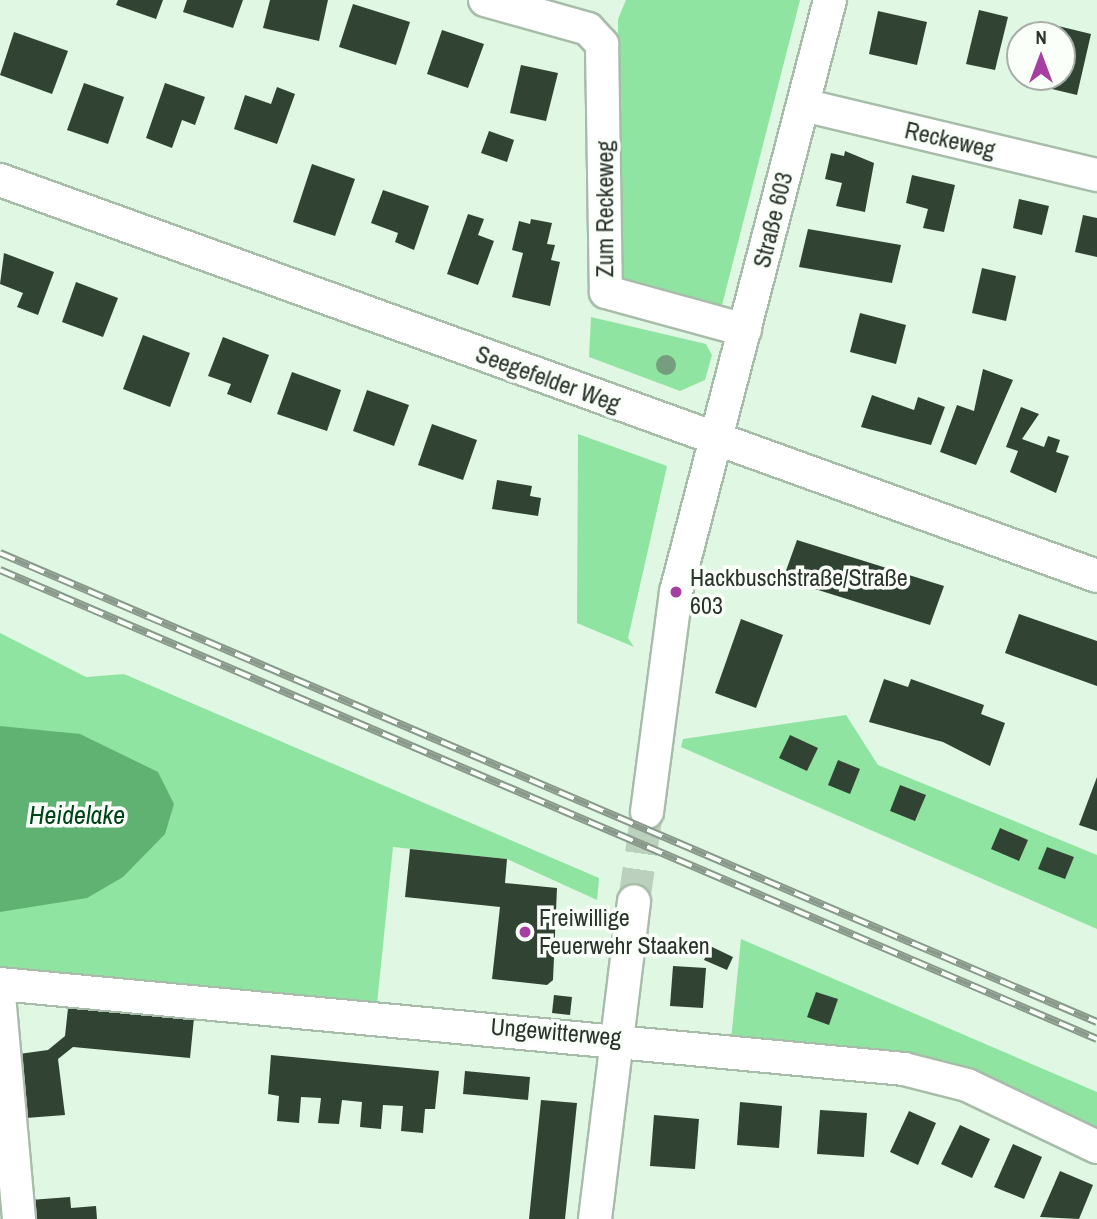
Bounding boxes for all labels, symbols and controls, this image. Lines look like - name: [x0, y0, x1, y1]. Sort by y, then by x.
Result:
- north arrow: [1006, 21, 1076, 91]
- text: N: [1035, 24, 1047, 50]
- street label: Reckeweg: [902, 116, 998, 164]
- street label: Zum Reckeweg: [591, 141, 619, 277]
- street label: Straße 603: [747, 169, 799, 271]
- street label: Seegefelder Weg: [472, 340, 624, 418]
- place label: Hackbuschstraße/Straße 603: [690, 564, 908, 620]
- marker: Hackbuschstraße/Straße 603: [668, 584, 684, 600]
- water label: Heidelake: [29, 799, 125, 831]
- place label: Freiwillige Feuerwehr Staaken: [539, 904, 710, 960]
- marker: Freiwillige Feuerwehr Staaken: [517, 924, 533, 940]
- street label: Ungewitterweg: [489, 1012, 623, 1052]

